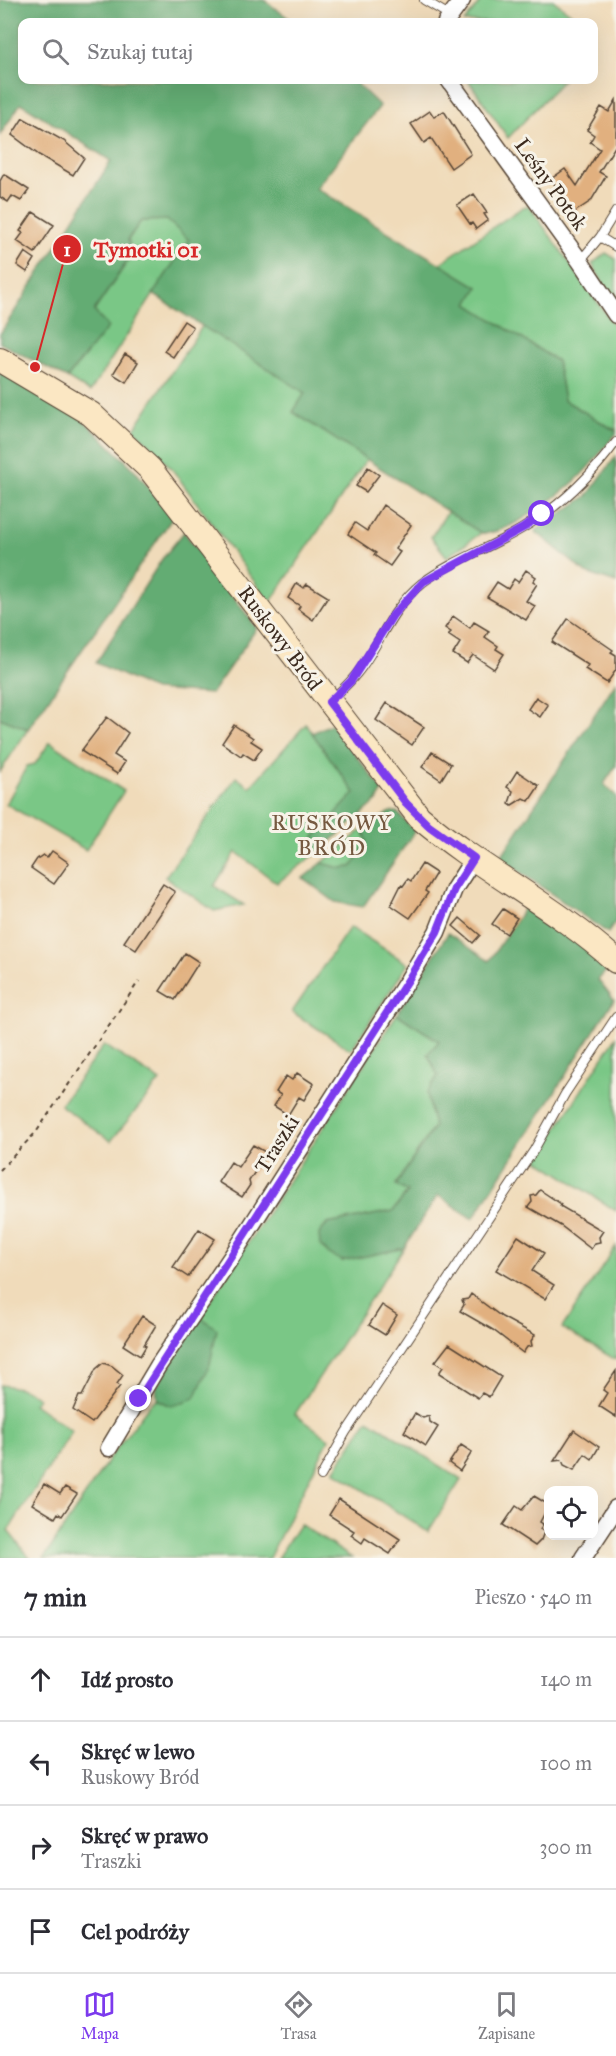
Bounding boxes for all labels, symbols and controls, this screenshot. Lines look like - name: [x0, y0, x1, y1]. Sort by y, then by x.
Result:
- search box: [18, 18, 598, 84]
- icon: search: [39, 35, 72, 68]
- text: Szukaj tutaj: [87, 38, 193, 65]
- street label: Leśny Potok: [509, 133, 593, 235]
- callout: Tymotki 01: [52, 229, 211, 269]
- text: Tymotki 01: [92, 236, 199, 263]
- text: 1: [63, 239, 71, 261]
- route start: [528, 500, 554, 526]
- street label: Ruskowy Bród: [232, 580, 328, 696]
- district label: RUSKOWY BRÓD: [271, 809, 393, 861]
- street label: Traszki: [249, 1110, 305, 1178]
- route end: [125, 1385, 151, 1411]
- map controls: [544, 1486, 598, 1540]
- button: locate: [544, 1486, 598, 1540]
- text: 7 min: [24, 1581, 87, 1613]
- text: Pieszo · 540 m: [474, 1585, 592, 1609]
- icon: ahead: [24, 1663, 57, 1696]
- text: Idź prosto: [81, 1666, 173, 1693]
- text: 140 m: [540, 1667, 592, 1691]
- text: Skręć w lewo: [81, 1738, 195, 1765]
- icon: left: [24, 1747, 57, 1780]
- text: 100 m: [540, 1751, 592, 1775]
- text: Ruskowy Bród: [81, 1765, 200, 1789]
- text: Skręć w prawo: [81, 1822, 208, 1849]
- icon: right: [24, 1831, 57, 1864]
- text: 300 m: [540, 1835, 592, 1859]
- text: Traszki: [81, 1849, 142, 1873]
- icon: arrive: [24, 1915, 57, 1948]
- text: Cel podróży: [81, 1918, 189, 1945]
- tab: Mapa: [81, 1988, 119, 2043]
- tab: Trasa: [281, 1988, 316, 2043]
- tab: Zapisane: [478, 1988, 535, 2043]

